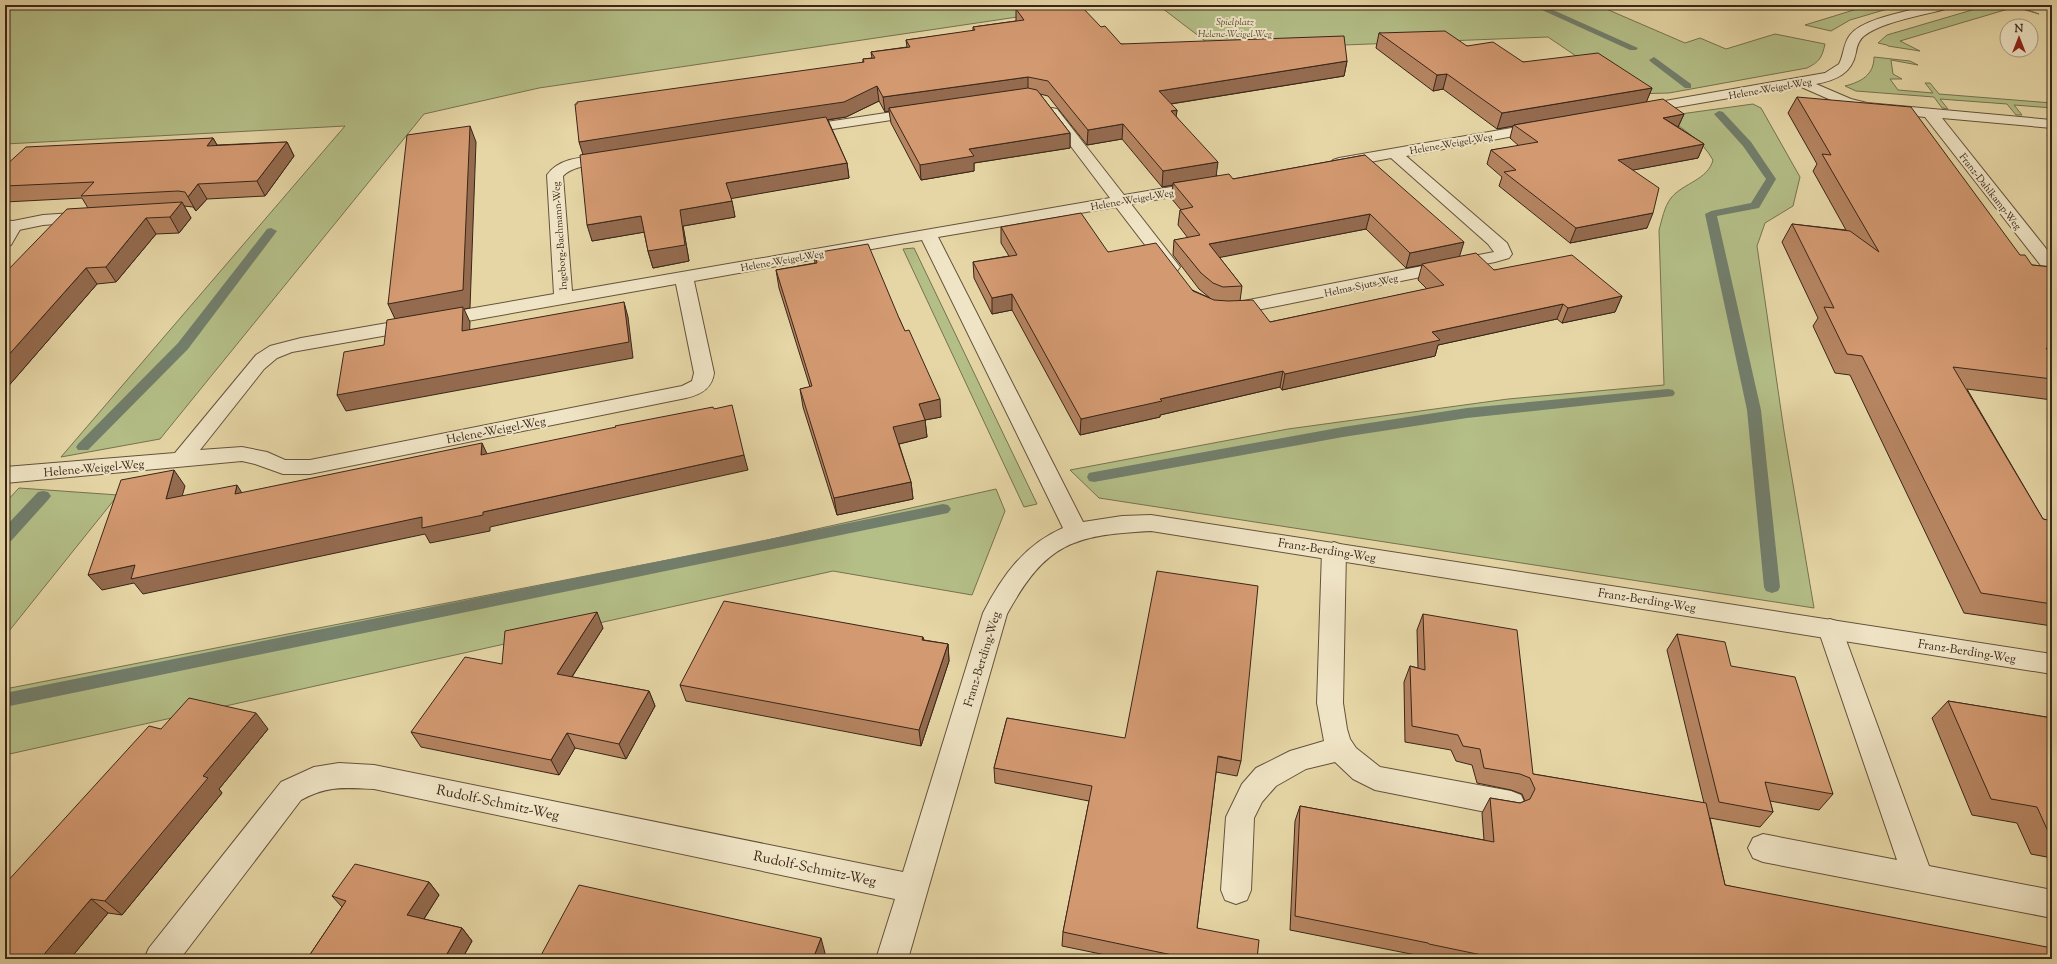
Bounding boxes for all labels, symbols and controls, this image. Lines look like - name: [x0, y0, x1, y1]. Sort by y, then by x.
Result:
- park label: Spielplatz Helene-Weigel-Weg: [1198, 15, 1273, 42]
- north arrow: [1999, 18, 2039, 58]
- text: N: [2014, 21, 2024, 37]
- street label: Helene-Weigel-Weg: [1728, 75, 1813, 104]
- street label: Helene-Weigel-Weg: [1409, 130, 1494, 159]
- street label: Franz-Dahlkamp-Weg: [1955, 150, 2025, 234]
- street label: Ingeborg-Bachmann-Weg: [549, 181, 572, 291]
- street label: Helene-Weigel-Weg: [1090, 186, 1175, 215]
- street label: Helene-Weigel-Weg: [740, 247, 825, 276]
- street label: Helma-Sjuts-Weg: [1323, 271, 1400, 302]
- street label: Helene-Weigel-Weg: [445, 412, 548, 449]
- street label: Helene-Weigel-Weg: [43, 456, 145, 482]
- street label: Franz-Berding-Weg: [1276, 534, 1377, 568]
- street label: Franz-Berding-Weg: [1596, 584, 1697, 618]
- street label: Franz-Berding-Weg: [960, 609, 1006, 709]
- street label: Franz-Berding-Weg: [1916, 635, 2017, 669]
- street label: Rudolf-Schmitz-Weg: [434, 781, 561, 827]
- street label: Rudolf-Schmitz-Weg: [751, 847, 878, 893]

